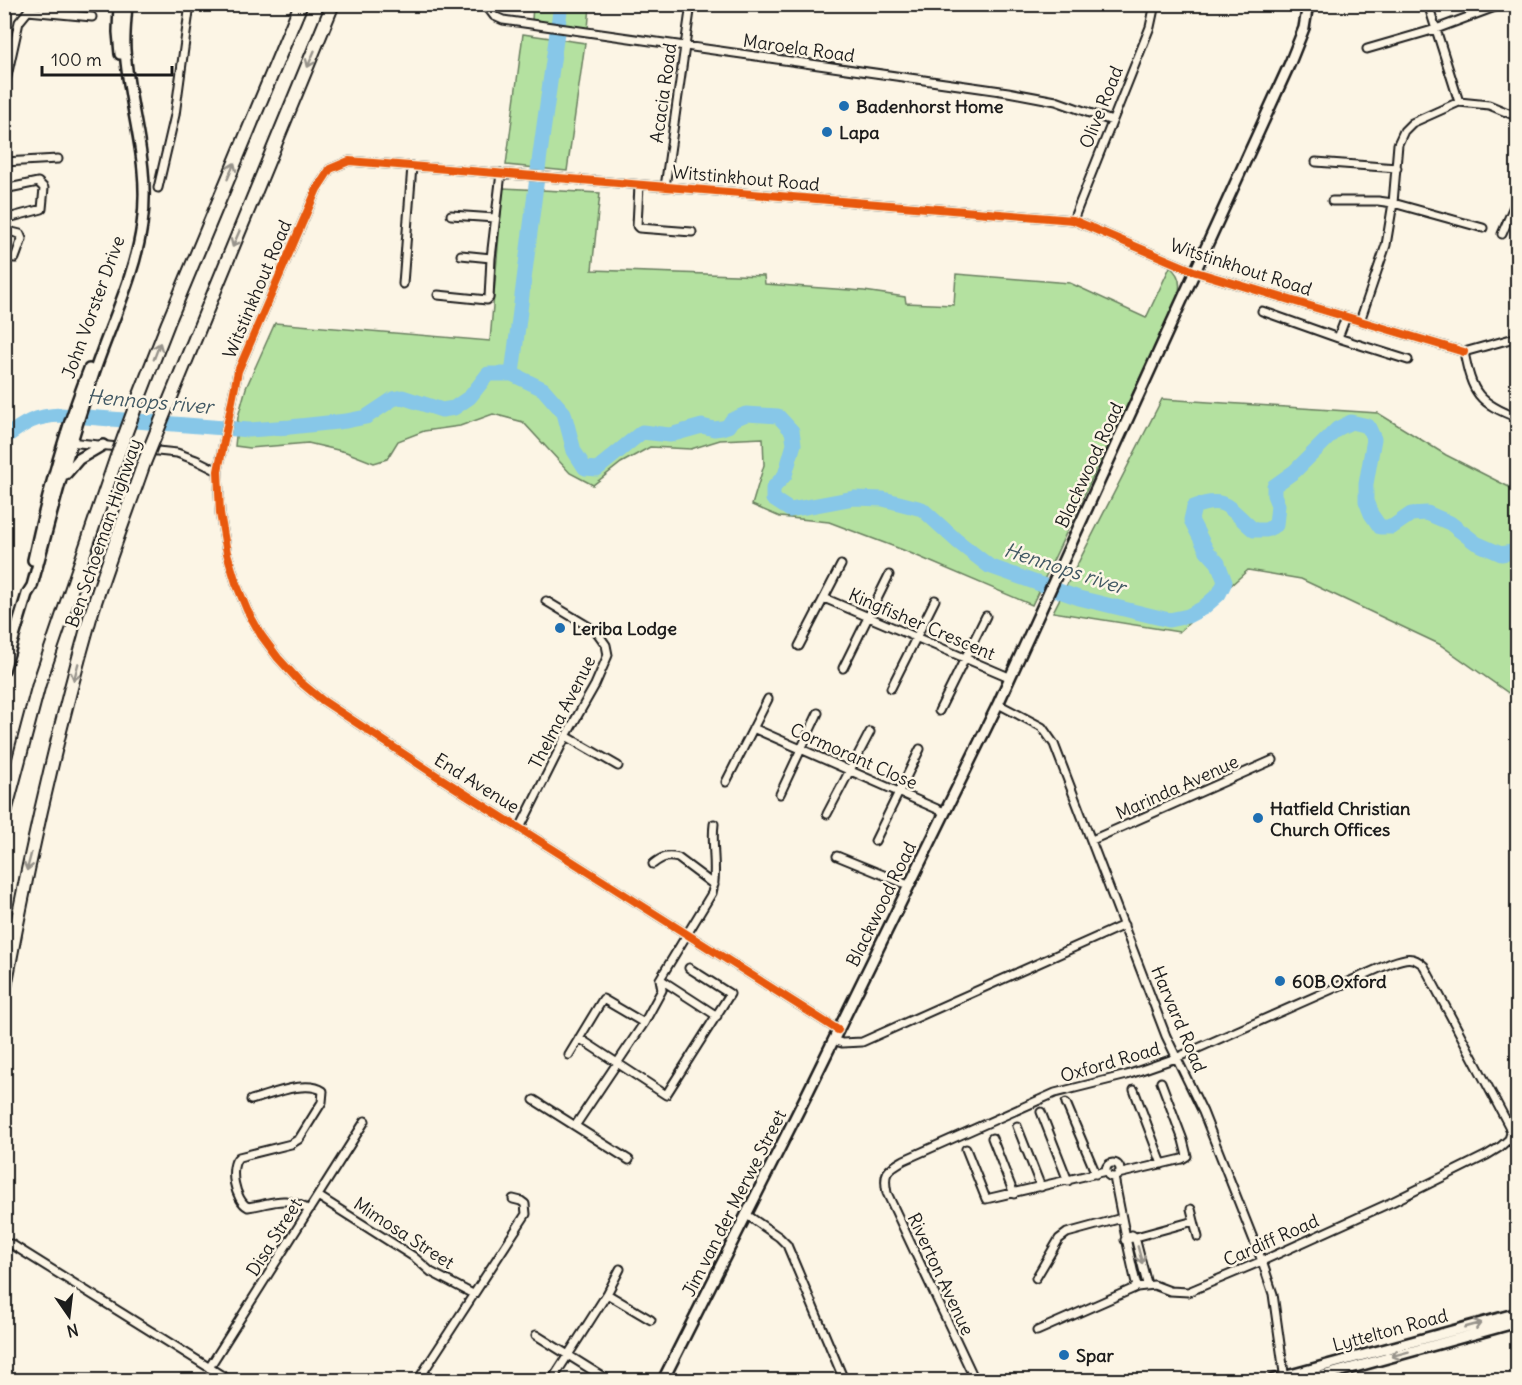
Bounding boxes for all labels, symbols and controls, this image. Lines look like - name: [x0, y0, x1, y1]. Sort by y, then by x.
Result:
- street label: Maroela Road: [742, 29, 857, 67]
- scale bar: [42, 39, 172, 77]
- street label: Acacia Road: [645, 41, 681, 144]
- text: 100 m: [51, 48, 102, 71]
- one-way arrow: [305, 49, 316, 67]
- street label: Olive Road: [1074, 62, 1128, 152]
- place label: Badenhorst Home: [856, 95, 1004, 118]
- marker: Badenhorst Home: [837, 99, 851, 113]
- place label: Lapa: [839, 121, 879, 144]
- marker: Lapa: [820, 125, 834, 139]
- street label: Witstinkhout Road: [671, 160, 821, 196]
- one-way arrow: [226, 162, 238, 180]
- street label: Witstinkhout Road: [218, 216, 297, 362]
- one-way arrow: [230, 229, 241, 247]
- street label: John Vorster Drive: [56, 232, 130, 382]
- street label: Witstinkhout Road: [1167, 233, 1315, 301]
- one-way arrow: [152, 342, 163, 361]
- water label: Hennops river: [86, 383, 217, 419]
- street label: Blackwood Road: [1050, 398, 1128, 531]
- street label: Ben Schoeman Highway: [60, 436, 146, 630]
- water label: Hennops river: [1001, 537, 1131, 600]
- street label: Kingfisher Crescent: [845, 583, 999, 665]
- place label: Leriba Lodge: [572, 617, 677, 640]
- marker: Leriba Lodge: [553, 621, 567, 635]
- street label: Thelma Avenue: [524, 651, 600, 773]
- one-way arrow: [69, 662, 81, 681]
- street label: Cormorant Close: [787, 718, 921, 794]
- street label: End Avenue: [430, 748, 524, 818]
- street label: Marinda Avenue: [1112, 750, 1242, 824]
- place label: Hatfield Christian Church Offices: [1270, 797, 1411, 841]
- marker: Hatfield Christian Church Offices: [1251, 811, 1265, 825]
- street label: Blackwood Road: [841, 838, 921, 970]
- one-way arrow: [23, 852, 35, 871]
- street label: Harvard Road: [1146, 962, 1212, 1076]
- place label: 60B Oxford: [1292, 970, 1387, 993]
- marker: 60B Oxford: [1273, 974, 1287, 988]
- street label: Oxford Road: [1057, 1037, 1163, 1087]
- street label: Jim van der Merwe Street: [677, 1106, 791, 1300]
- street label: Mimosa Street: [349, 1192, 459, 1274]
- street label: Disa Street: [241, 1194, 307, 1280]
- street label: Riverton Avenue: [903, 1209, 979, 1339]
- street label: Cardiff Road: [1220, 1209, 1323, 1271]
- one-way arrow: [1134, 1245, 1146, 1264]
- north arrow: [39, 1286, 99, 1346]
- street label: Lyttelton Road: [1330, 1303, 1451, 1356]
- one-way arrow: [1463, 1319, 1482, 1330]
- text: N: [65, 1320, 80, 1342]
- place label: Spar: [1076, 1344, 1115, 1367]
- marker: Spar: [1057, 1348, 1071, 1362]
- one-way arrow: [1391, 1349, 1410, 1361]

